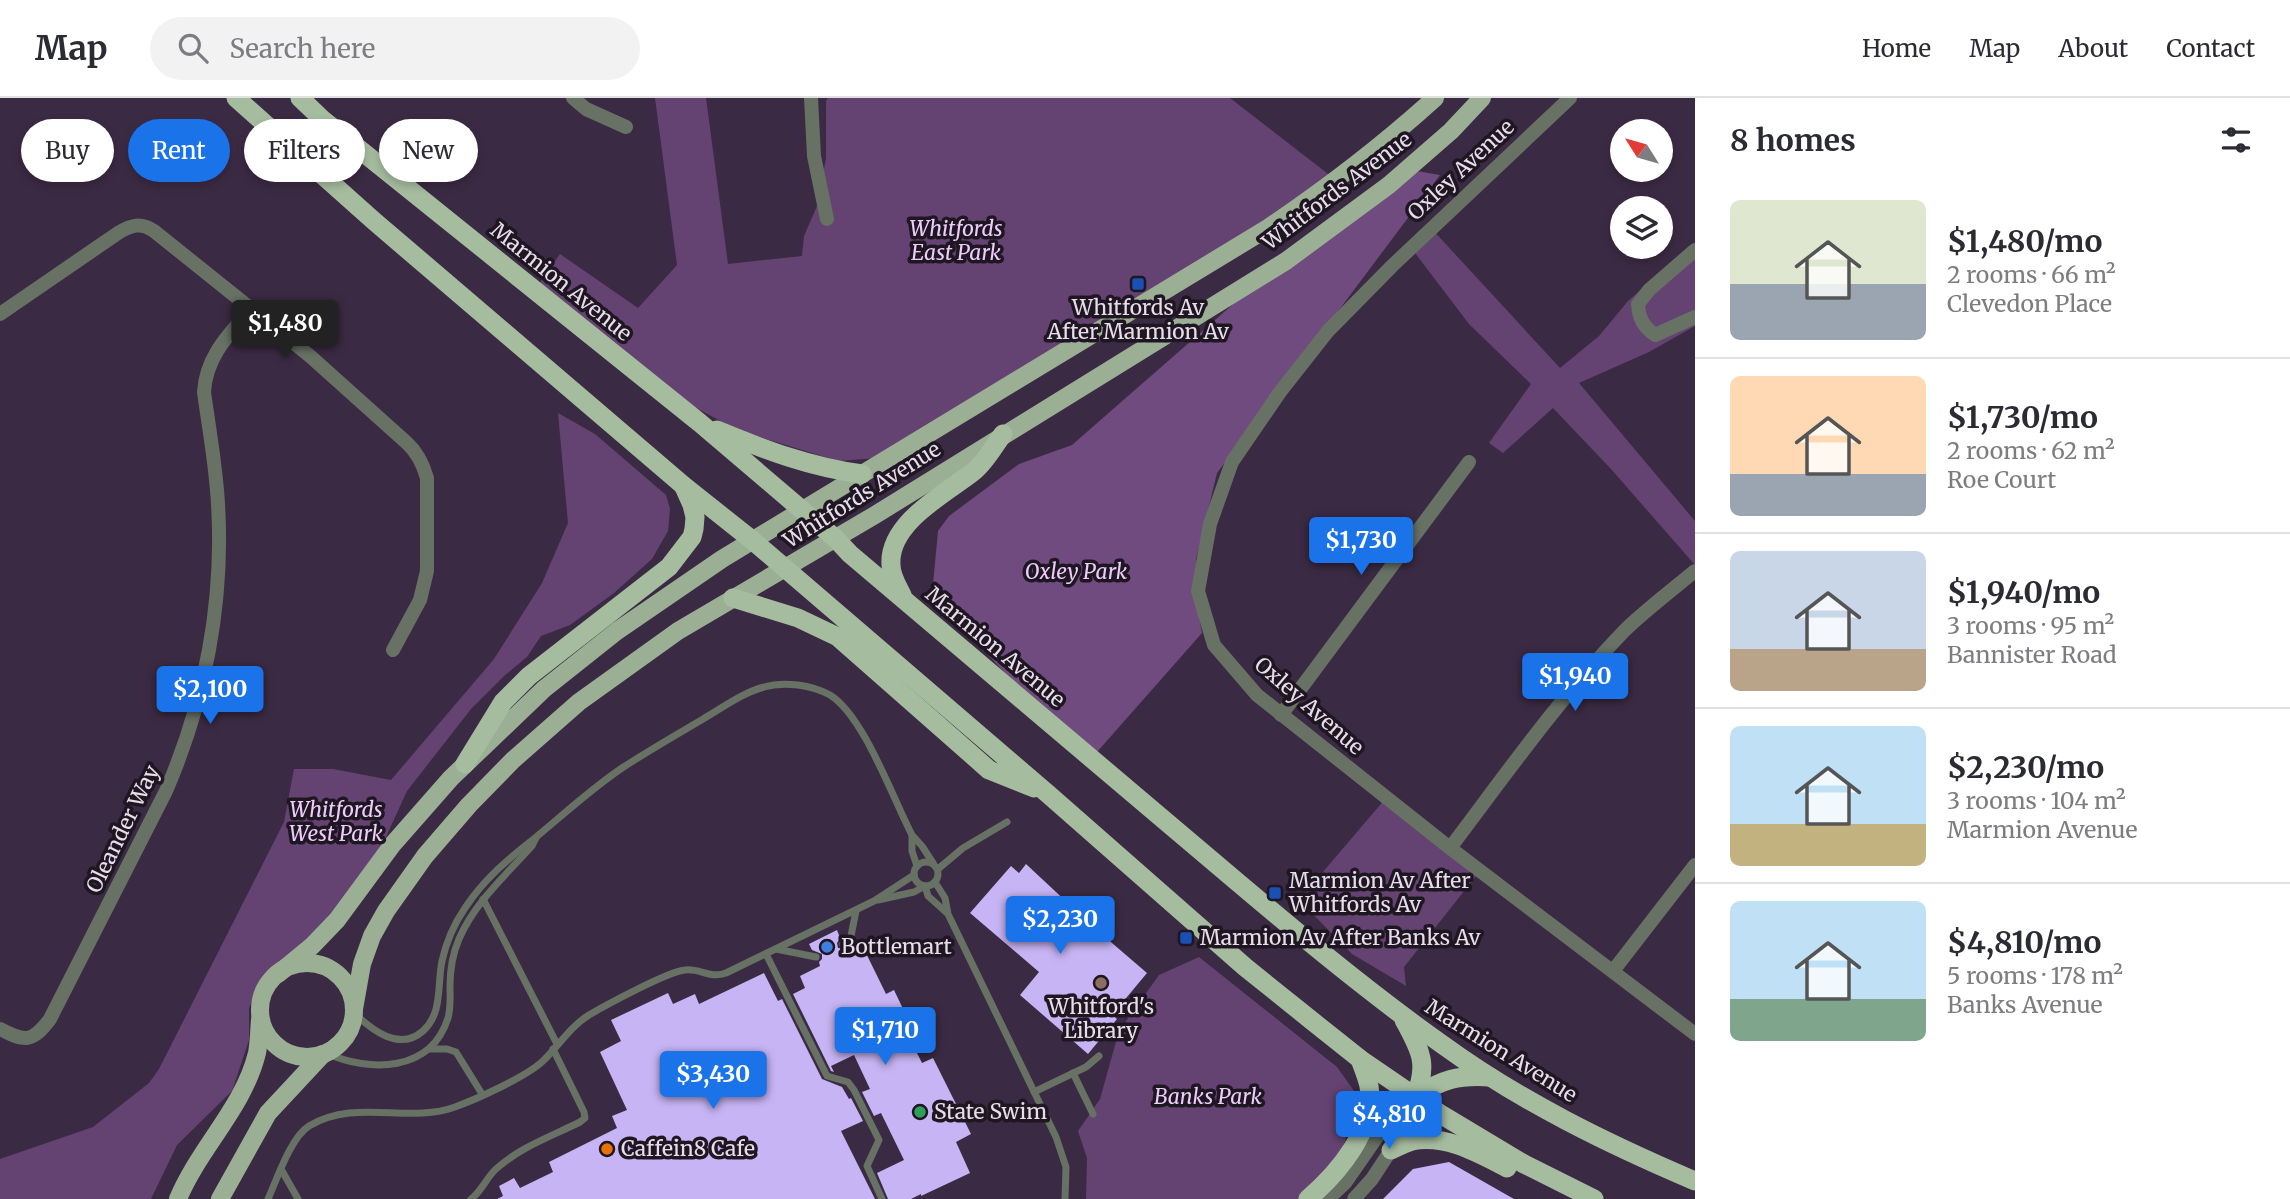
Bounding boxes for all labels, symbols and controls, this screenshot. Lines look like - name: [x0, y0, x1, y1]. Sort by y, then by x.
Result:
- search box: [150, 17, 640, 80]
- text: Map: [35, 28, 108, 69]
- icon: search: [174, 29, 212, 67]
- text: Search here: [230, 32, 375, 65]
- text: Home: [1862, 33, 1931, 64]
- text: Map: [1969, 33, 2020, 64]
- text: About: [2058, 33, 2128, 64]
- text: Contact: [2166, 33, 2255, 64]
- street label: Oxley Avenue: [1402, 113, 1520, 226]
- chip: Buy: [21, 119, 114, 182]
- chip: Rent: [128, 119, 230, 182]
- chip: Filters: [244, 119, 365, 182]
- chip: New: [379, 119, 478, 182]
- north arrow: [1610, 119, 1673, 182]
- map controls: [1610, 119, 1673, 259]
- text: 8 homes: [1730, 121, 1856, 159]
- icon: filters: [2217, 121, 2255, 159]
- street label: Whitfords Avenue: [1256, 125, 1417, 256]
- button: layers: [1610, 196, 1673, 259]
- park label: Whitfords East Park: [909, 215, 1003, 266]
- street label: Marmion Avenue: [485, 216, 637, 347]
- text: $1,480/mo: [1947, 222, 2102, 260]
- icon: home: [1786, 228, 1870, 312]
- text: 2 rooms · 66 m²: [1947, 260, 2116, 289]
- marker: Whitfords Av After Marmion Av: [1130, 276, 1146, 292]
- text: Clevedon Place: [1947, 289, 2112, 318]
- place label: Whitfords Av After Marmion Av: [1046, 294, 1230, 345]
- pin: $1,480: [228, 300, 342, 360]
- text: $1,480: [247, 308, 323, 337]
- text: $1,730/mo: [1947, 398, 2098, 436]
- icon: home: [1786, 404, 1870, 488]
- street label: Whitfords Avenue: [777, 435, 945, 554]
- text: 2 rooms · 62 m²: [1947, 436, 2115, 465]
- text: Roe Court: [1947, 465, 2056, 494]
- pin: $1,730: [1304, 518, 1418, 577]
- text: $1,730: [1325, 525, 1397, 554]
- park label: Oxley Park: [1025, 558, 1128, 585]
- text: $1,940/mo: [1947, 573, 2100, 611]
- icon: home: [1786, 579, 1870, 663]
- street label: Marmion Avenue: [920, 580, 1071, 713]
- text: 3 rooms · 95 m²: [1947, 611, 2114, 640]
- text: Bannister Road: [1947, 640, 2117, 669]
- street label: Oxley Avenue: [1249, 651, 1370, 760]
- pin: $1,940: [1518, 654, 1632, 713]
- text: $1,940: [1538, 661, 1612, 690]
- pin: $2,100: [153, 666, 267, 726]
- text: $2,100: [173, 674, 247, 703]
- text: $2,230/mo: [1947, 748, 2104, 786]
- icon: home: [1786, 754, 1870, 838]
- street label: Oleander Way: [80, 760, 165, 897]
- text: 3 rooms · 104 m²: [1947, 786, 2126, 815]
- park label: Whitfords West Park: [289, 796, 384, 847]
- text: Marmion Avenue: [1947, 815, 2137, 844]
- place label: Marmion Av After Whitfords Av: [1288, 867, 1471, 918]
- marker: Marmion Av After Whitfords Av: [1267, 885, 1283, 901]
- pin: $2,230: [1003, 896, 1117, 956]
- text: $2,230: [1022, 904, 1098, 933]
- text: $4,810/mo: [1947, 923, 2101, 961]
- place label: Marmion Av After Banks Av: [1200, 924, 1481, 951]
- icon: home: [1786, 929, 1870, 1013]
- marker: Marmion Av After Banks Av: [1178, 930, 1194, 946]
- place label: Bottlemart: [841, 933, 952, 960]
- marker: Bottlemart: [819, 939, 835, 955]
- text: 5 rooms · 178 m²: [1947, 961, 2123, 990]
- marker: Whitford's Library: [1093, 975, 1109, 991]
- text: Banks Avenue: [1947, 990, 2103, 1019]
- place label: Whitford's Library: [1047, 993, 1154, 1044]
- street label: Marmion Avenue: [1420, 993, 1582, 1108]
- pin: $1,710: [828, 1007, 942, 1067]
- text: $1,710: [851, 1015, 919, 1044]
- pin: $3,430: [656, 1052, 770, 1111]
- text: $3,430: [676, 1059, 750, 1088]
- park label: Banks Park: [1154, 1083, 1262, 1110]
- pin: $4,810: [1332, 1091, 1446, 1151]
- place label: State Swim: [934, 1098, 1047, 1125]
- text: $4,810: [1352, 1099, 1426, 1128]
- marker: State Swim: [912, 1104, 928, 1120]
- place label: Caffein8 Cafe: [621, 1135, 755, 1162]
- marker: Caffein8 Cafe: [599, 1141, 615, 1157]

